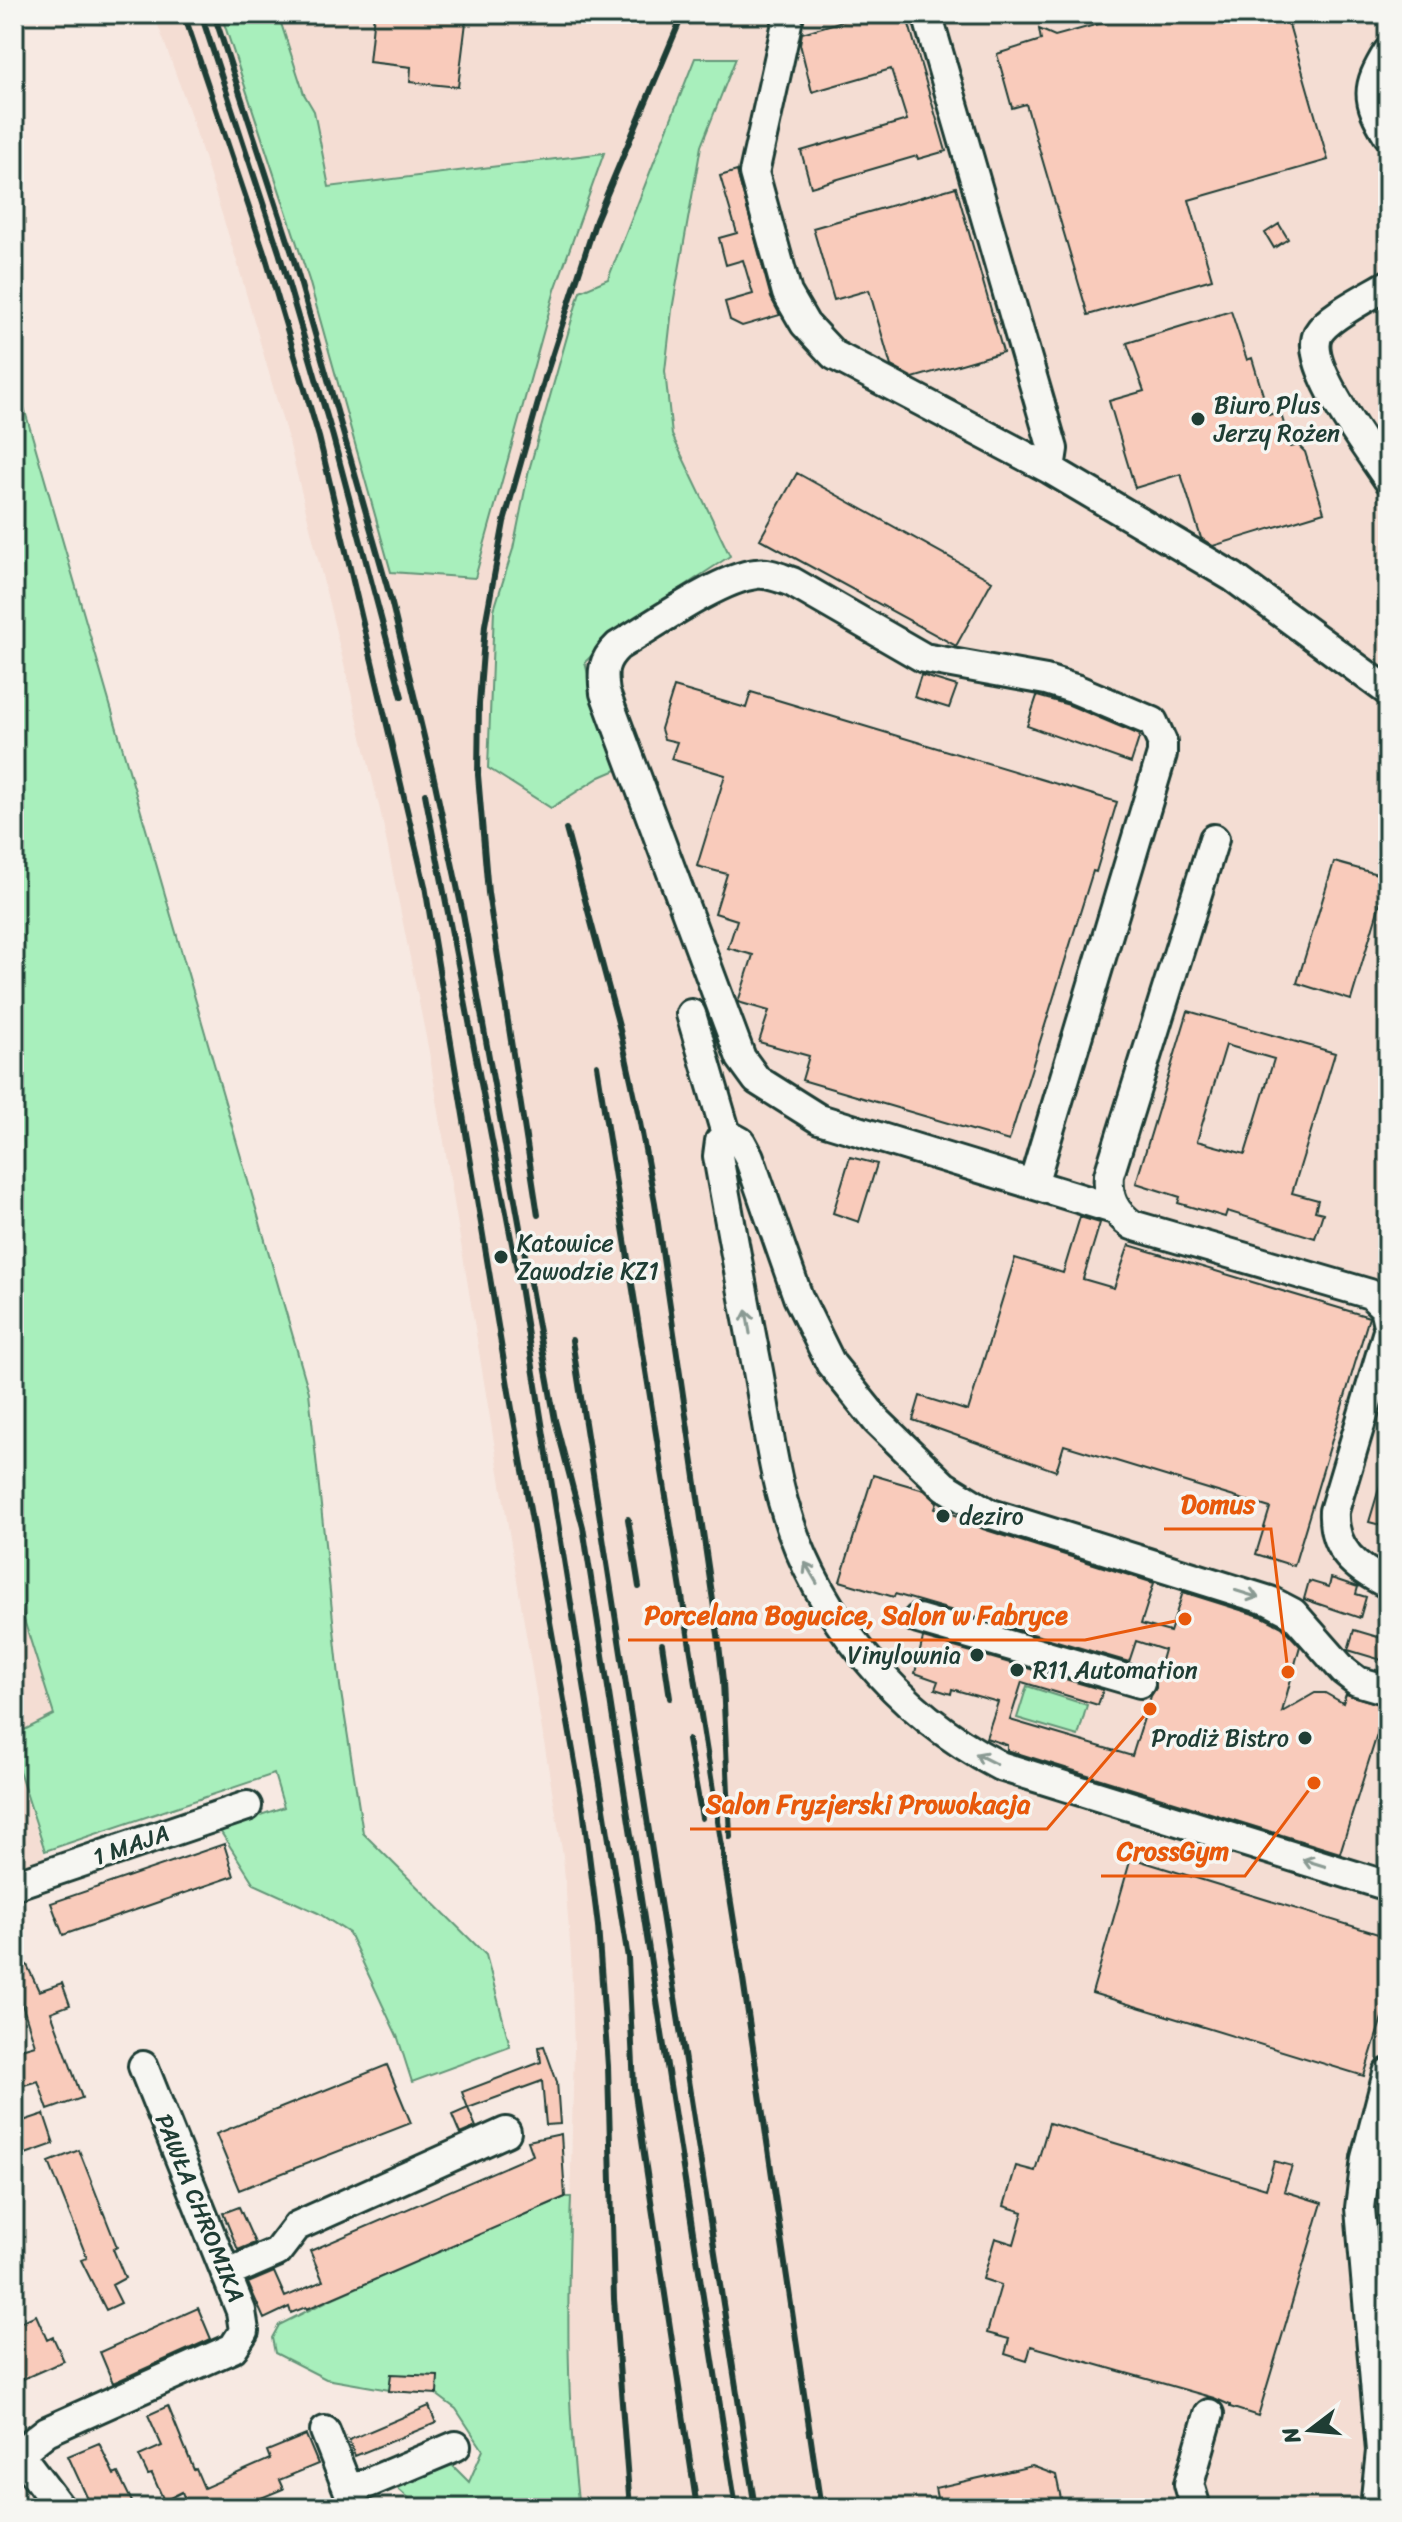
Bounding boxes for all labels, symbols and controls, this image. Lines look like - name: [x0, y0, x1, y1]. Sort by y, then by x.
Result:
- place label: Biuro Plus Jerzy Rożen: [1213, 384, 1340, 454]
- marker: Biuro Plus Jerzy Rożen: [1189, 410, 1207, 428]
- place label: Katowice Zawodzie KZ1: [517, 1222, 659, 1292]
- marker: Katowice Zawodzie KZ1: [492, 1248, 510, 1266]
- one-way arrow: [740, 1309, 755, 1335]
- callout: Domus: [1164, 1479, 1271, 1529]
- text: Domus: [1181, 1481, 1256, 1527]
- place label: deziro: [959, 1495, 1024, 1537]
- marker: deziro: [934, 1507, 952, 1525]
- one-way arrow: [803, 1562, 819, 1585]
- one-way arrow: [1233, 1587, 1259, 1602]
- callout: Porcelana Bogucice, Salon w Fabryce: [628, 1590, 1085, 1640]
- text: Porcelana Bogucice, Salon w Fabryce: [644, 1592, 1068, 1638]
- place label: Vinylownia: [848, 1634, 961, 1676]
- marker: Vinylownia: [968, 1646, 986, 1664]
- place label: R11 Automation: [1033, 1649, 1198, 1691]
- marker: R11 Automation: [1008, 1661, 1026, 1679]
- place label: Prodiż Bistro: [1151, 1717, 1289, 1759]
- marker: Prodiż Bistro: [1296, 1729, 1314, 1747]
- one-way arrow: [974, 1751, 998, 1767]
- callout: Salon Fryzjerski Prowokacja: [690, 1779, 1047, 1829]
- text: Salon Fryzjerski Prowokacja: [705, 1781, 1031, 1827]
- street label: 1 MAJA: [87, 1812, 175, 1878]
- callout: CrossGym: [1101, 1826, 1245, 1876]
- text: CrossGym: [1116, 1828, 1229, 1874]
- one-way arrow: [1301, 1855, 1327, 1870]
- street label: PAWŁA CHROMIKA: [143, 2107, 257, 2309]
- north arrow: [1270, 2390, 1350, 2470]
- text: N: [1270, 2422, 1312, 2449]

